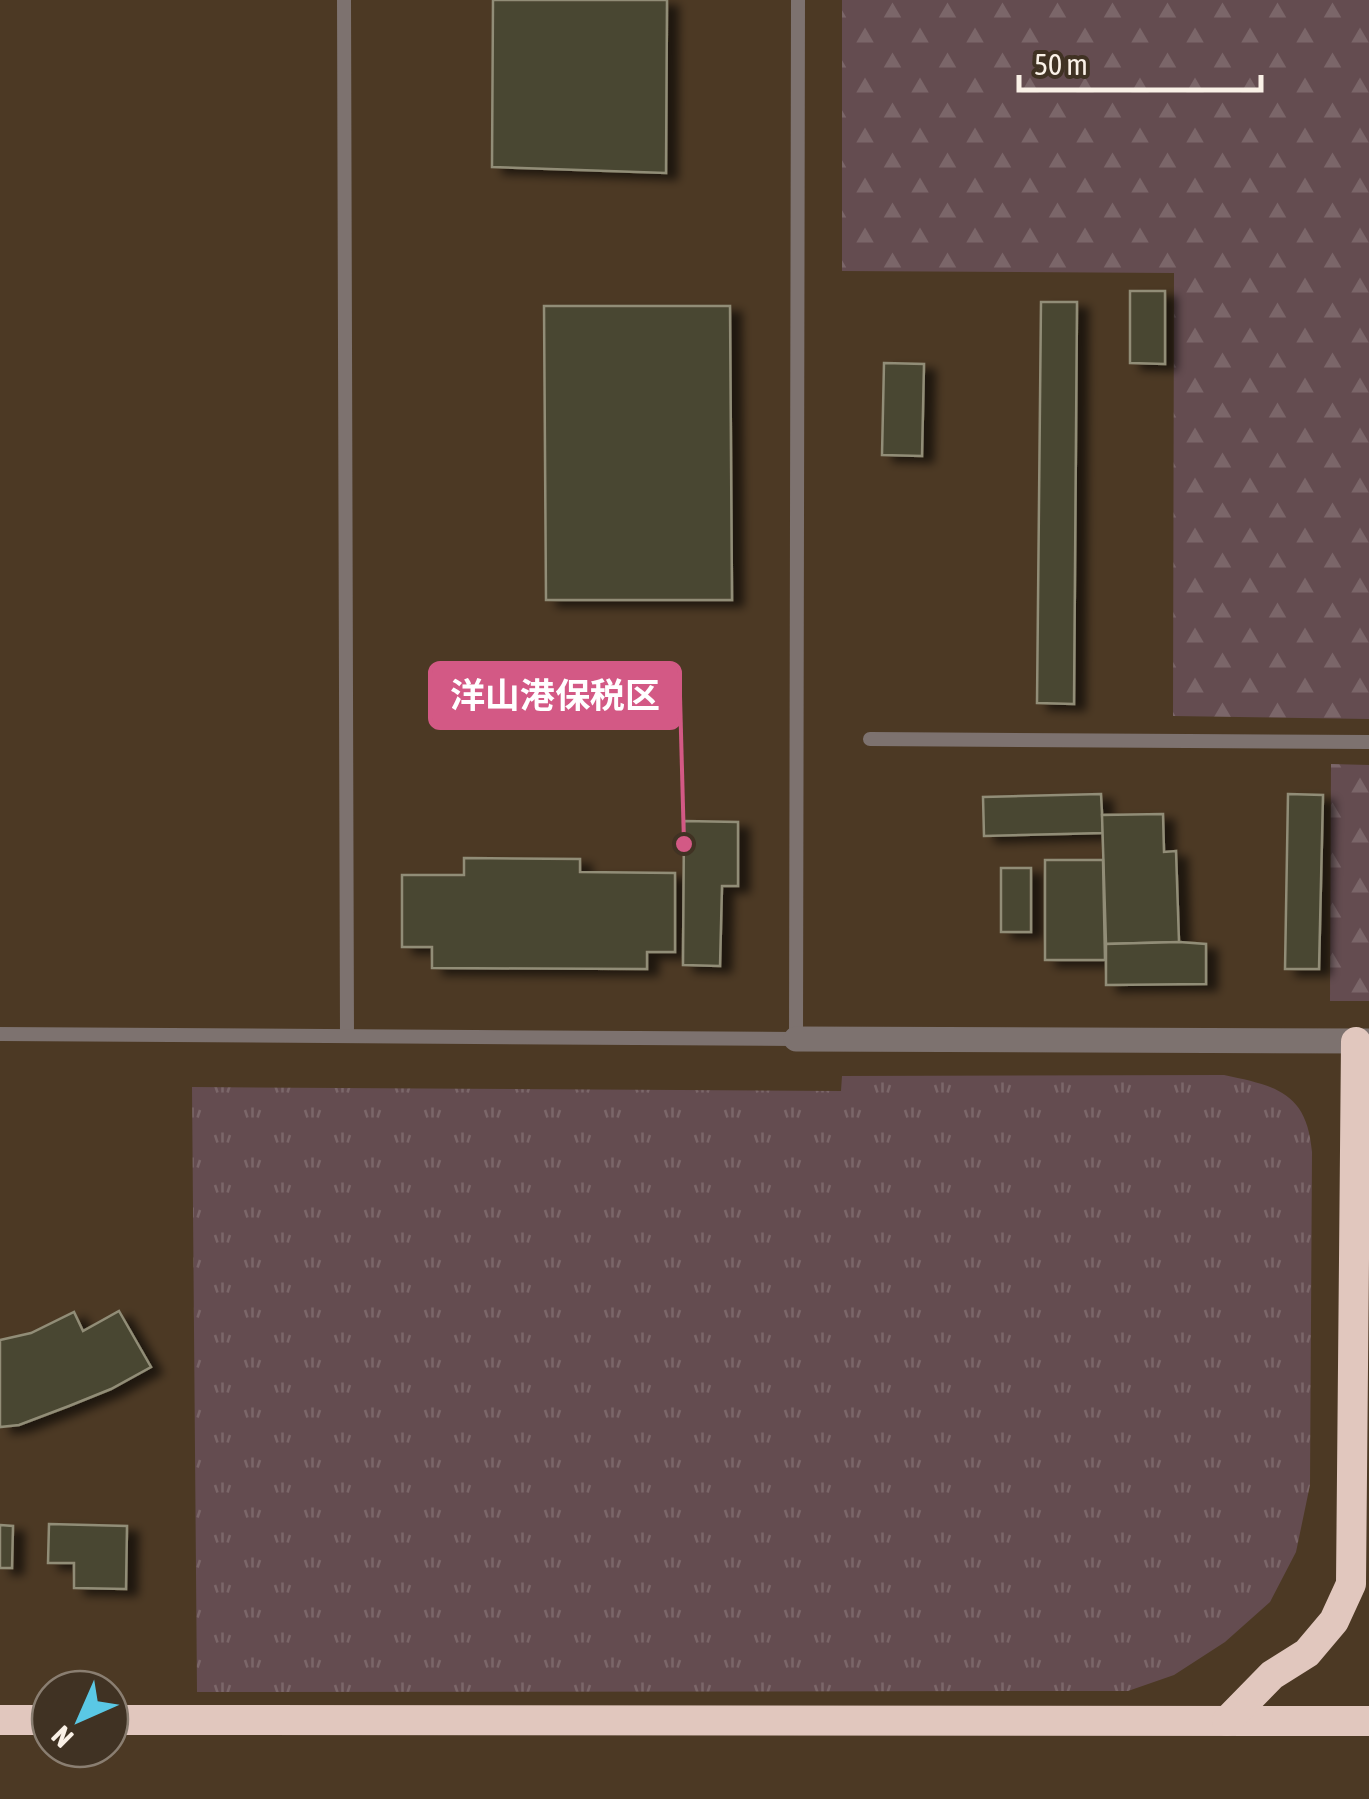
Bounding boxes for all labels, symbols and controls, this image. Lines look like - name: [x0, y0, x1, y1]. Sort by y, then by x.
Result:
- scale bar: [1019, 30, 1262, 92]
- text: 50 m: [1034, 47, 1088, 81]
- callout: 洋山港保税区: [430, 663, 680, 728]
- text: 洋山港保税区: [450, 675, 660, 715]
- north arrow: [30, 1669, 130, 1769]
- text: N: [45, 1720, 79, 1754]

